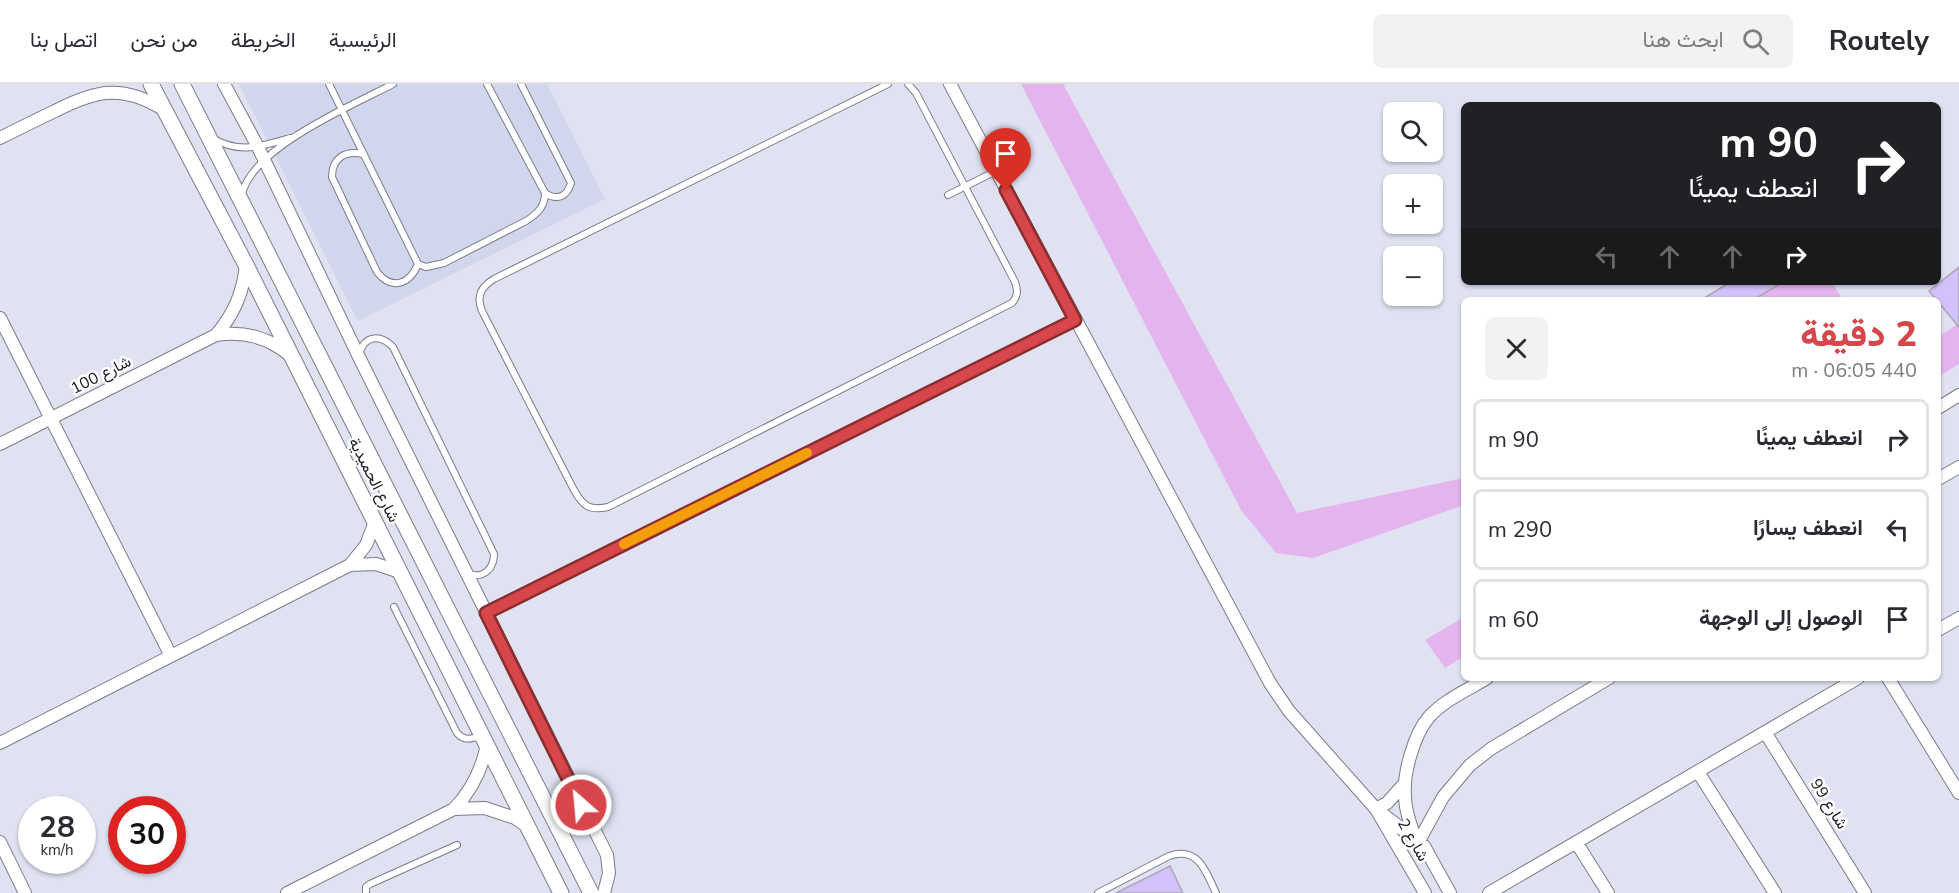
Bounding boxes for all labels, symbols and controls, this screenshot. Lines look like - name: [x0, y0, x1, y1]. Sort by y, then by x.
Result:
- search box: [1373, 14, 1793, 68]
- text: Routely: [1829, 22, 1929, 60]
- text: ابحث هنا: [1643, 25, 1724, 55]
- icon: search: [1739, 25, 1772, 58]
- text: اتصل بنا: [30, 26, 98, 54]
- text: من نحن: [131, 26, 198, 54]
- text: الخريطة: [231, 26, 296, 54]
- text: الرئيسية: [329, 26, 397, 54]
- map controls: [1383, 102, 1443, 306]
- button: search: [1383, 102, 1443, 162]
- text: 90 m: [1719, 115, 1818, 172]
- icon: right: [1839, 126, 1917, 204]
- pin: [980, 128, 1031, 190]
- icon: arrive: [989, 137, 1022, 170]
- text: انعطف يمينًا: [1688, 170, 1818, 207]
- button: +: [1383, 174, 1443, 234]
- icon: left: [1590, 240, 1623, 273]
- icon: ahead: [1653, 240, 1686, 273]
- icon: ahead: [1716, 240, 1749, 273]
- icon: right: [1779, 240, 1812, 273]
- button: −: [1383, 246, 1443, 306]
- text: 2 دقيقة: [1800, 310, 1917, 359]
- button: close: [1485, 317, 1548, 380]
- street label: شارع 100: [67, 350, 135, 400]
- text: 440 m · 06:05: [1791, 357, 1917, 384]
- text: انعطف يمينًا: [1756, 423, 1863, 453]
- icon: right: [1881, 423, 1914, 456]
- text: 90 m: [1488, 425, 1539, 455]
- street label: شارع الحميدية: [343, 434, 405, 526]
- text: انعطف يسارًا: [1753, 513, 1863, 543]
- icon: left: [1881, 513, 1914, 546]
- text: 290 m: [1488, 515, 1552, 545]
- text: الوصول إلى الوجهة: [1699, 603, 1863, 633]
- icon: arrive: [1881, 603, 1914, 636]
- text: 60 m: [1488, 605, 1539, 635]
- position arrow: [549, 773, 613, 837]
- street label: شارع 99: [1805, 775, 1853, 833]
- speed limit sign: 30: [108, 796, 186, 874]
- text: 28: [39, 807, 75, 848]
- street label: شارع 2: [1392, 815, 1434, 865]
- text: km/h: [40, 840, 74, 860]

